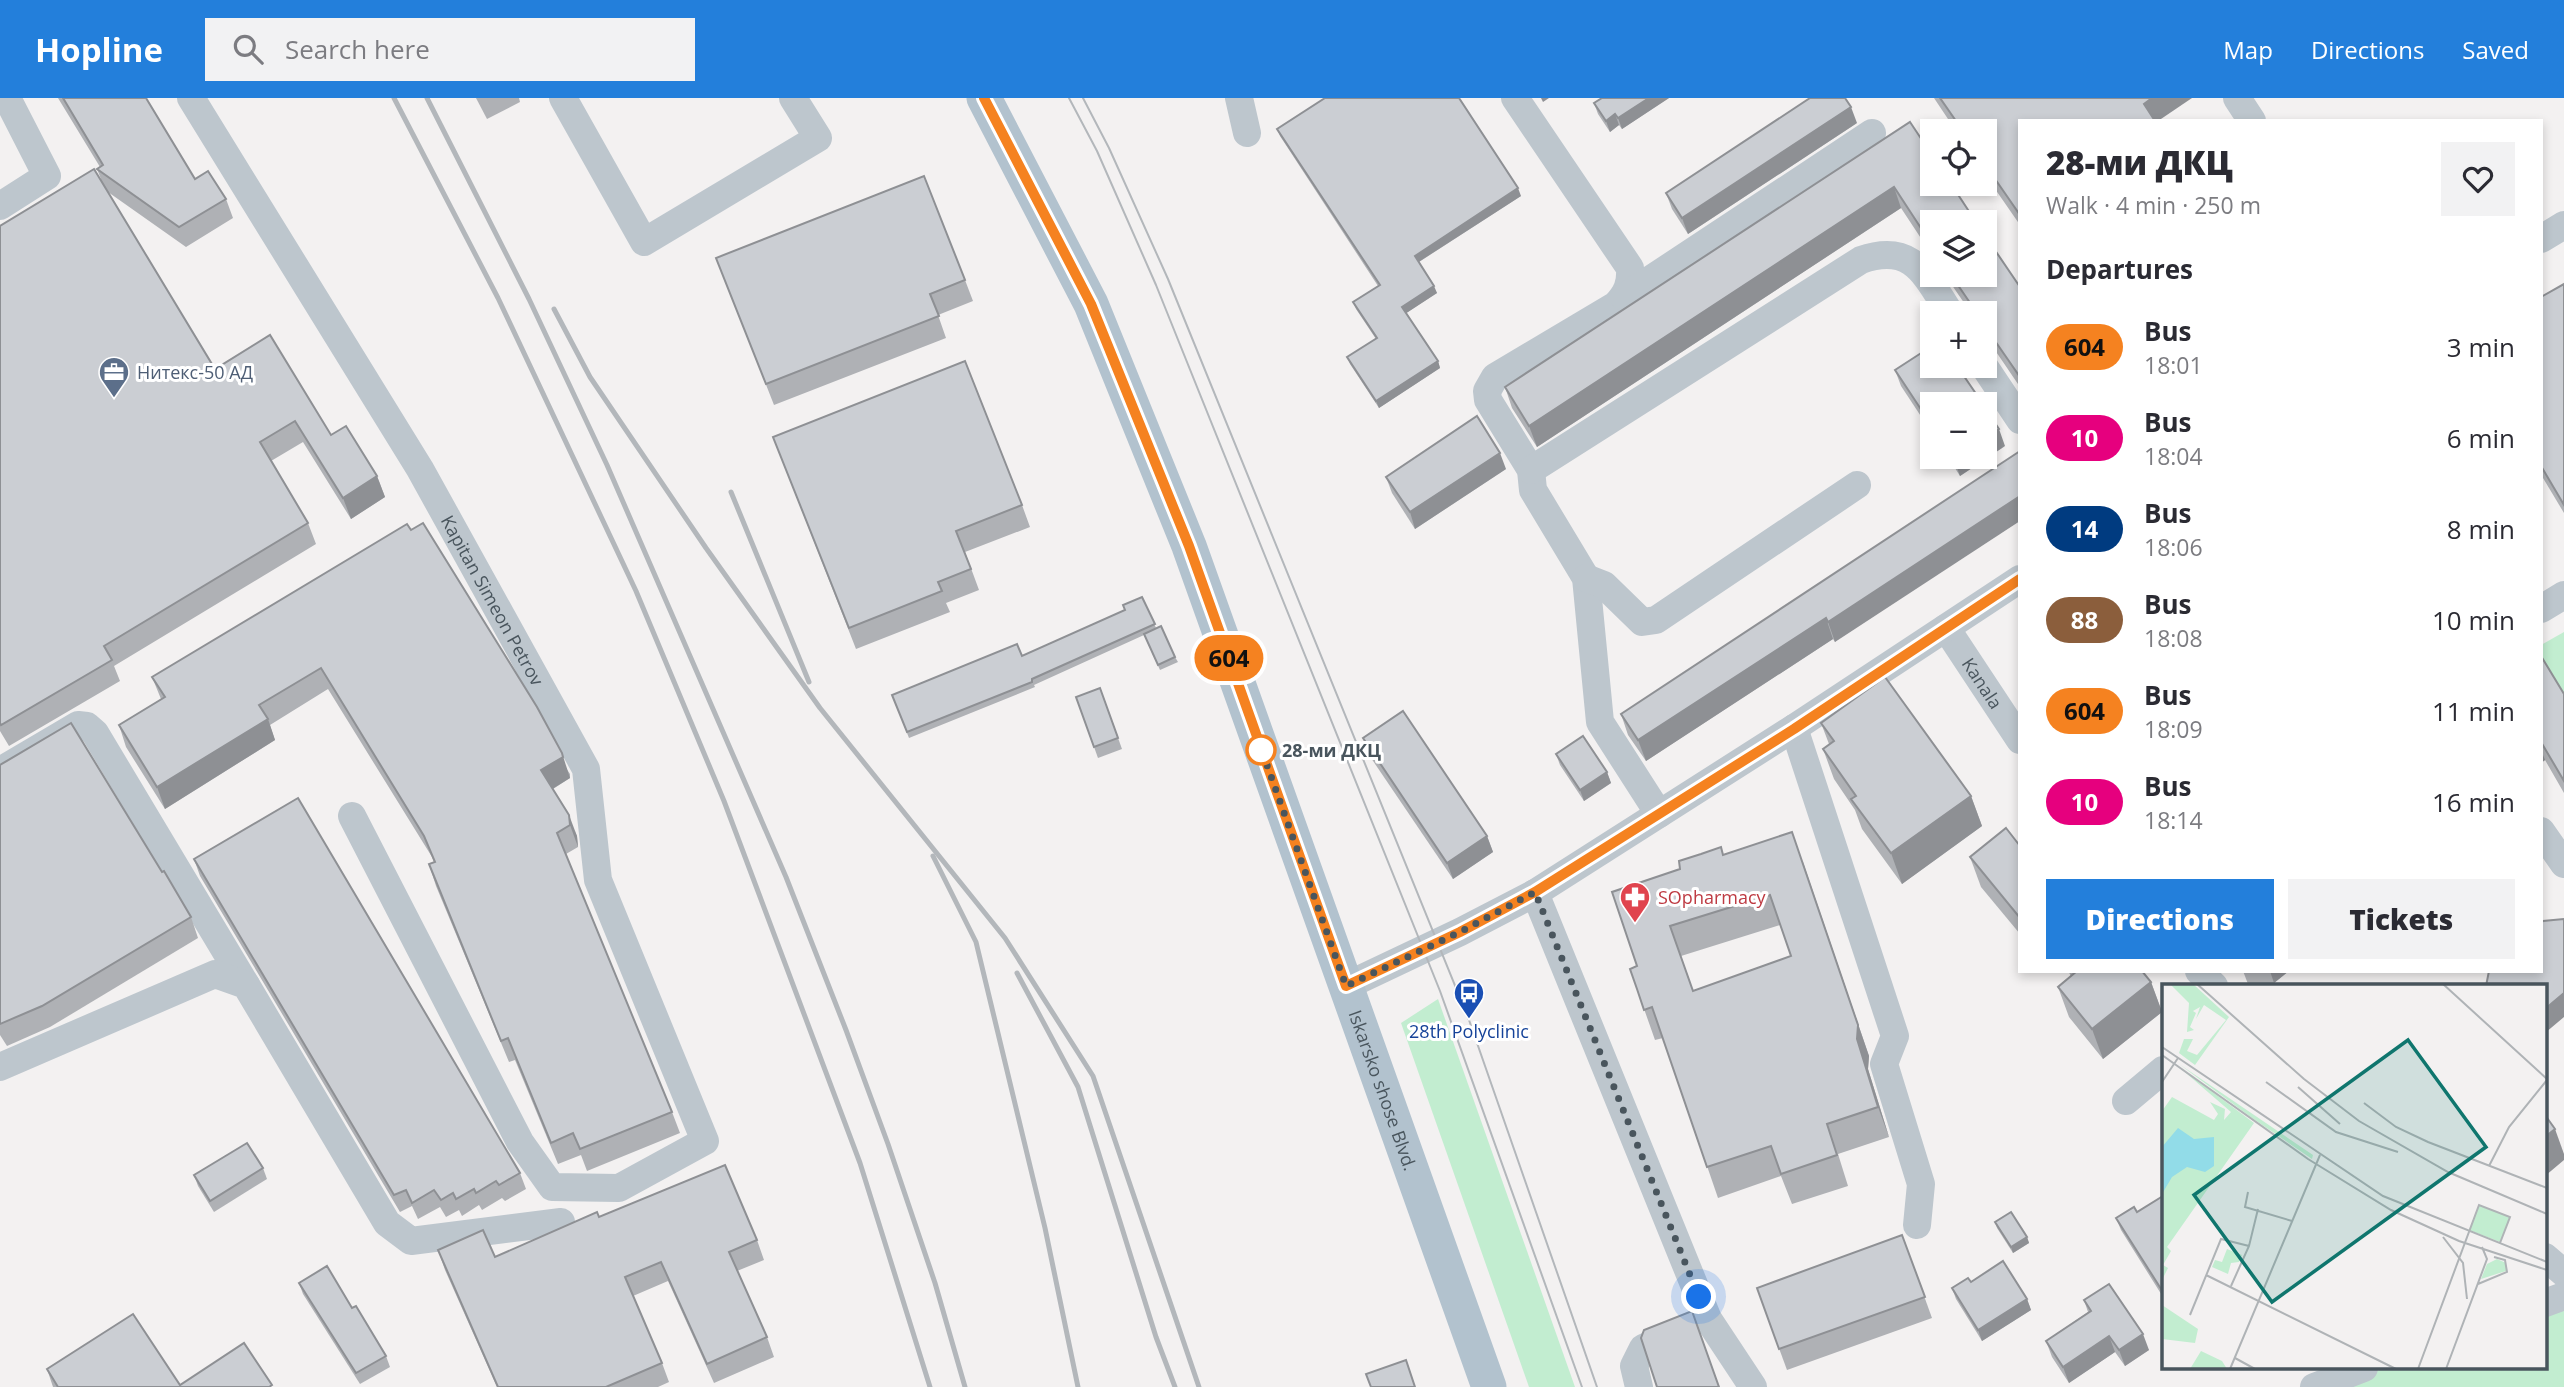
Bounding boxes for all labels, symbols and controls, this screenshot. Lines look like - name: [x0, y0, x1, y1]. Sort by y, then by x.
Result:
- search box: [205, 18, 695, 81]
- text: Hopline: [35, 27, 163, 72]
- icon: search: [229, 30, 267, 68]
- text: Search here: [285, 31, 430, 67]
- text: Map: [2223, 33, 2273, 66]
- text: Directions: [2311, 33, 2424, 66]
- text: Saved: [2462, 33, 2529, 66]
- map controls: [1920, 119, 1997, 469]
- button: locate: [1920, 119, 1997, 196]
- text: 28-ми ДКЦ: [2046, 140, 2233, 185]
- button: heart: [2441, 142, 2515, 216]
- text: Walk · 4 min · 250 m: [2046, 189, 2261, 221]
- button: layers: [1920, 210, 1997, 287]
- text: Departures: [2046, 251, 2193, 287]
- button: +: [1920, 301, 1997, 378]
- text: Bus: [2144, 313, 2191, 349]
- text: 3 min: [2447, 329, 2515, 365]
- text: 604: [2064, 330, 2105, 363]
- text: 18:01: [2144, 349, 2203, 381]
- office icon: Нитекс-50 АД: [97, 355, 131, 399]
- place label: Нитекс-50 АД: [137, 360, 253, 384]
- button: −: [1920, 392, 1997, 469]
- text: Bus: [2144, 404, 2191, 440]
- text: 6 min: [2447, 420, 2515, 456]
- text: 10: [2071, 421, 2098, 454]
- text: 18:04: [2144, 440, 2203, 472]
- text: Bus: [2144, 495, 2191, 531]
- street label: Kapitan Simeon Petrov: [436, 511, 549, 690]
- text: 8 min: [2447, 511, 2515, 547]
- text: 14: [2071, 512, 2098, 545]
- text: 18:06: [2144, 531, 2203, 563]
- text: Bus: [2144, 586, 2191, 622]
- text: 10 min: [2432, 602, 2515, 638]
- text: 88: [2071, 603, 2098, 636]
- text: 18:08: [2144, 622, 2203, 654]
- line badge: 604: [1189, 635, 1269, 681]
- text: 604: [1208, 641, 1250, 674]
- street label: Kanala: [1957, 653, 2008, 713]
- text: Bus: [2144, 677, 2191, 713]
- text: 11 min: [2432, 693, 2515, 729]
- text: 604: [2064, 694, 2105, 727]
- text: 18:09: [2144, 713, 2203, 745]
- marker: 28-ми ДКЦ: [1246, 735, 1276, 765]
- place label: 28-ми ДКЦ: [1282, 738, 1381, 762]
- text: Bus: [2144, 768, 2191, 804]
- text: 16 min: [2432, 784, 2515, 820]
- text: 10: [2071, 785, 2098, 818]
- text: 18:14: [2144, 804, 2203, 836]
- button: Directions: [2046, 879, 2274, 959]
- button: Tickets: [2288, 879, 2515, 959]
- pharmacy icon: SOpharmacy: [1618, 880, 1652, 924]
- place label: SOpharmacy: [1658, 885, 1767, 909]
- bus stop icon: 28th Polyclinic: [1452, 976, 1486, 1020]
- inset map: [2162, 984, 2546, 1370]
- street label: Iskarsko shose Blvd.: [1343, 1007, 1423, 1174]
- place label: 28th Polyclinic: [1409, 1019, 1529, 1043]
- your location: [1681, 1279, 1716, 1314]

